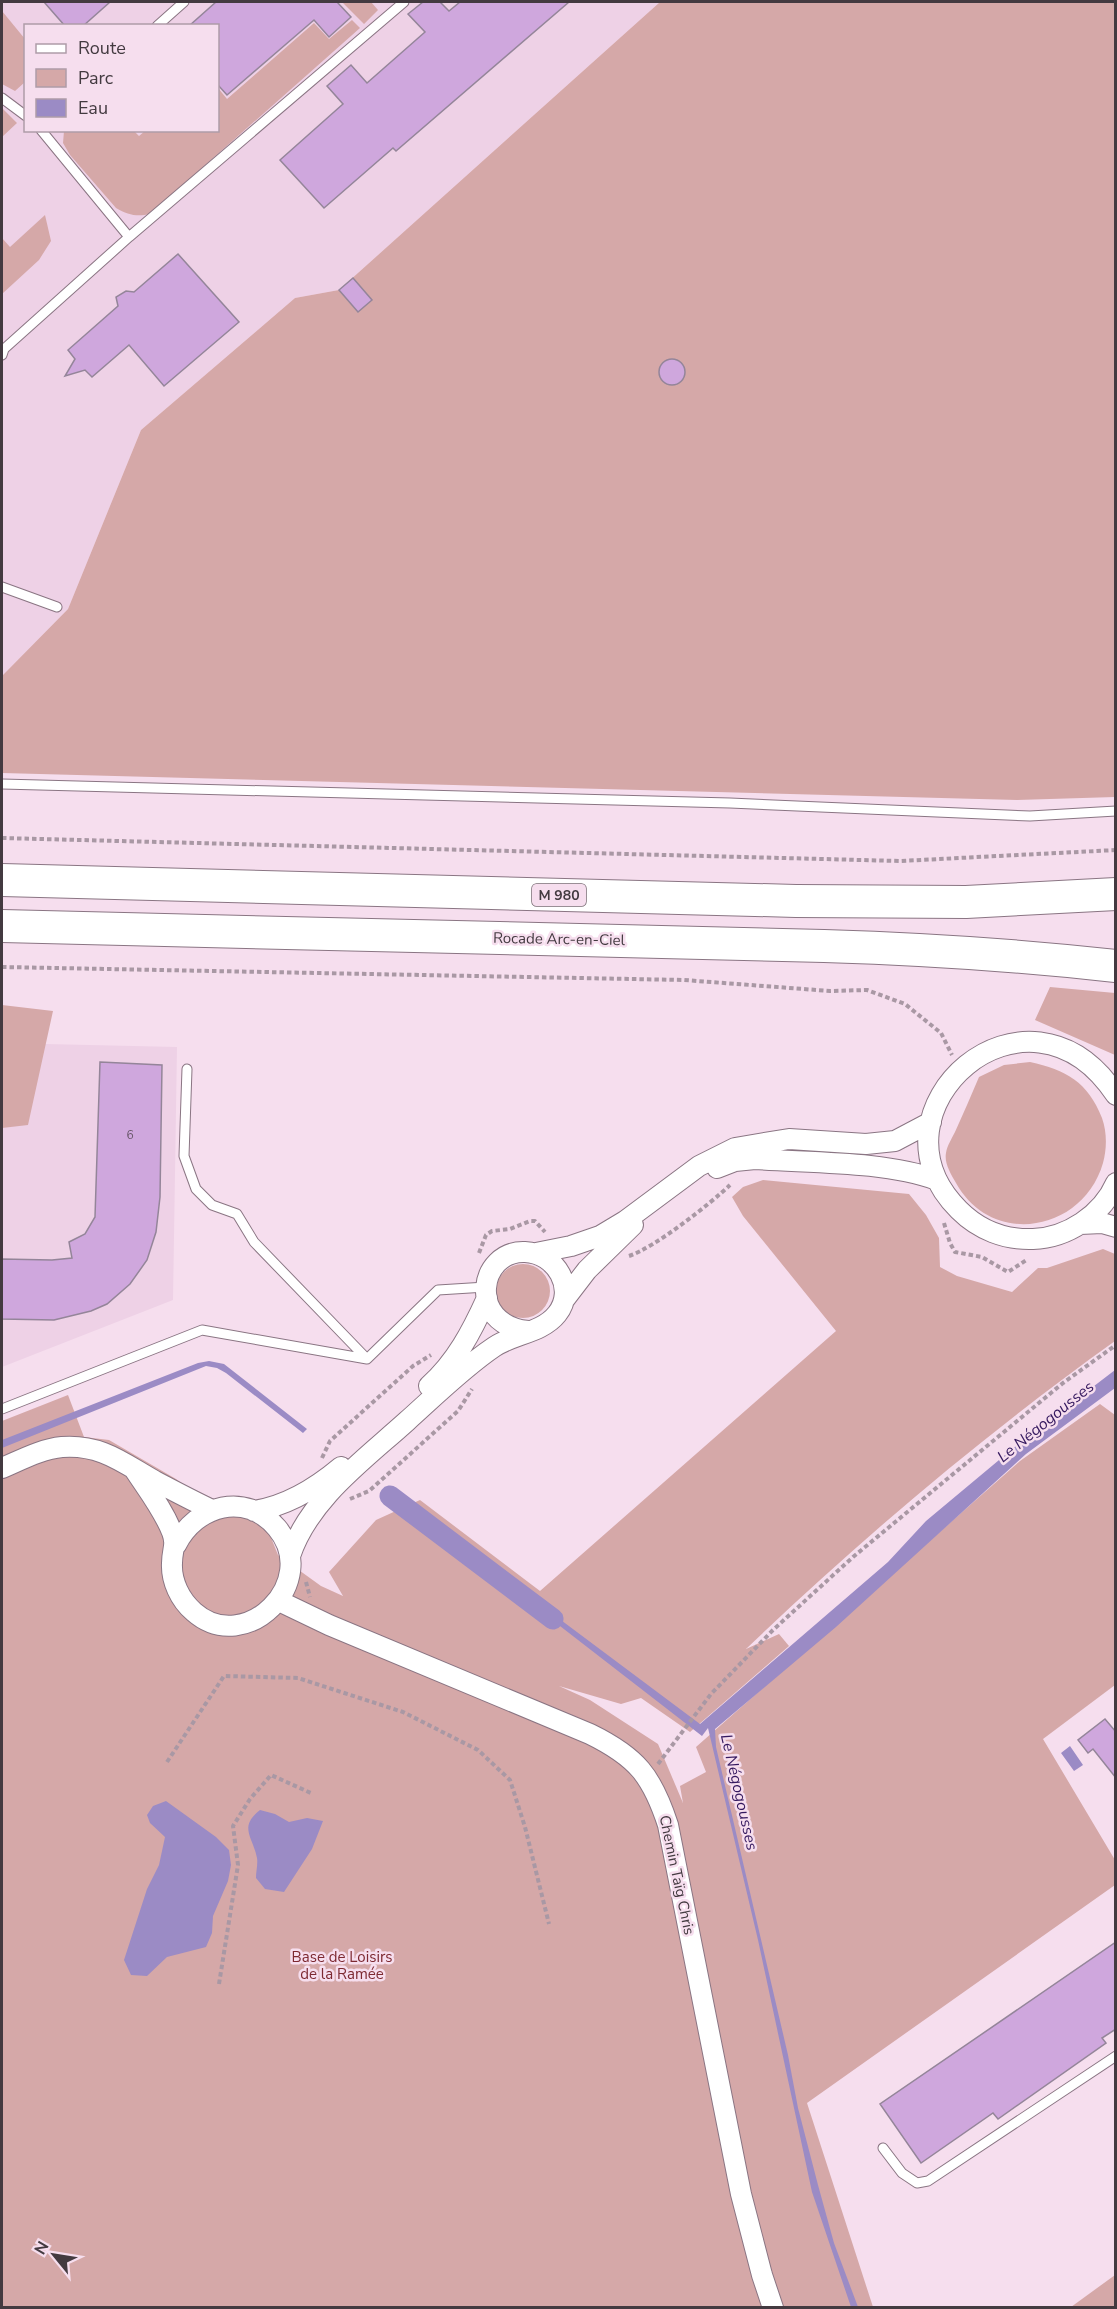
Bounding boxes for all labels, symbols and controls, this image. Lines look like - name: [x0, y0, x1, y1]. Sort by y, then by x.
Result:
- legend: [24, 24, 219, 132]
- text: Route: [78, 36, 126, 60]
- text: Parc: [78, 66, 113, 90]
- text: Eau: [78, 96, 108, 120]
- road number: M 980: [532, 884, 586, 906]
- street label: Rocade Arc-en-Ciel: [493, 928, 626, 950]
- house number: 6: [126, 1127, 134, 1143]
- water label: Le Négogousses: [993, 1376, 1099, 1468]
- water label: Le Négogousses: [715, 1732, 763, 1853]
- street label: Chemin Taïg Chris: [655, 1813, 699, 1937]
- park label: Base de Loisirs de la Ramée: [292, 1947, 392, 1984]
- north arrow: [24, 2225, 84, 2285]
- text: N: [29, 2237, 54, 2259]

